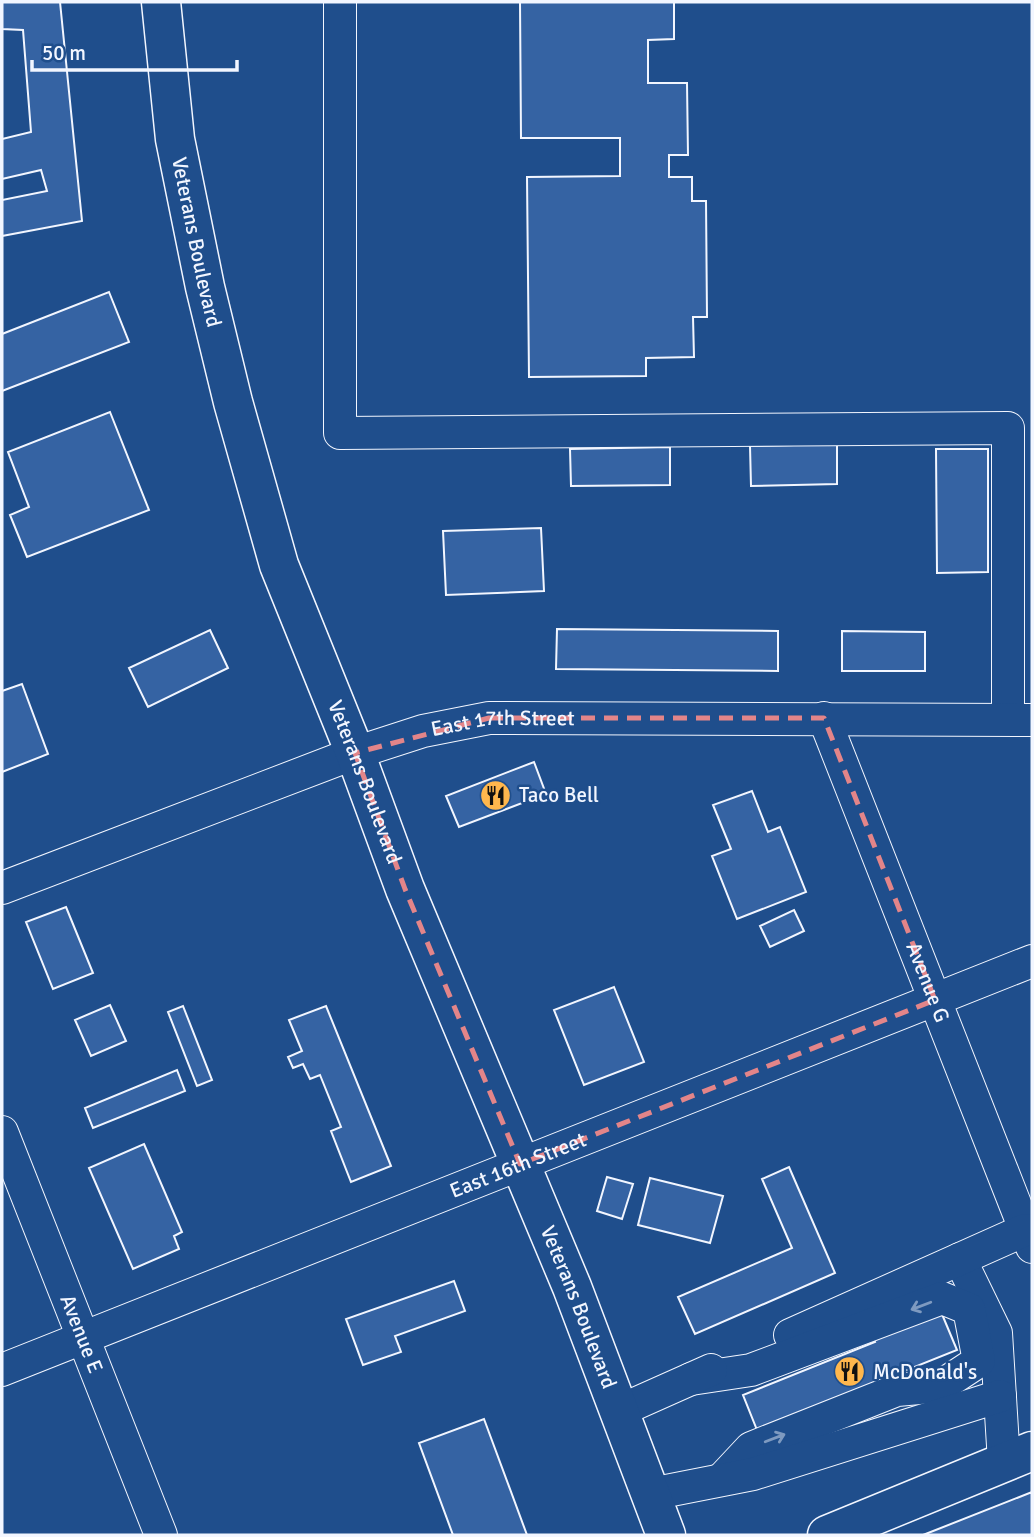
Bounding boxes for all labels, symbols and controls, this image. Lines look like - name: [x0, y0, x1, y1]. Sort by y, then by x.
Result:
- scale bar: [32, 28, 236, 72]
- text: 50 m: [42, 40, 86, 66]
- street label: Veterans Boulevard: [166, 155, 227, 330]
- street label: Veterans Boulevard: [322, 696, 408, 868]
- street label: East 17th Street: [429, 705, 575, 742]
- restaurant icon: Taco Bell: [479, 778, 513, 812]
- place label: Taco Bell: [519, 782, 599, 808]
- street label: Avenue G: [900, 939, 955, 1026]
- street label: East 16th Street: [446, 1126, 590, 1204]
- street label: Veterans Boulevard: [535, 1222, 622, 1392]
- street label: Avenue E: [54, 1291, 109, 1377]
- one-way arrow: [910, 1301, 932, 1314]
- restaurant icon: McDonald's: [833, 1355, 867, 1389]
- place label: McDonald's: [873, 1359, 977, 1385]
- one-way arrow: [763, 1431, 785, 1444]

